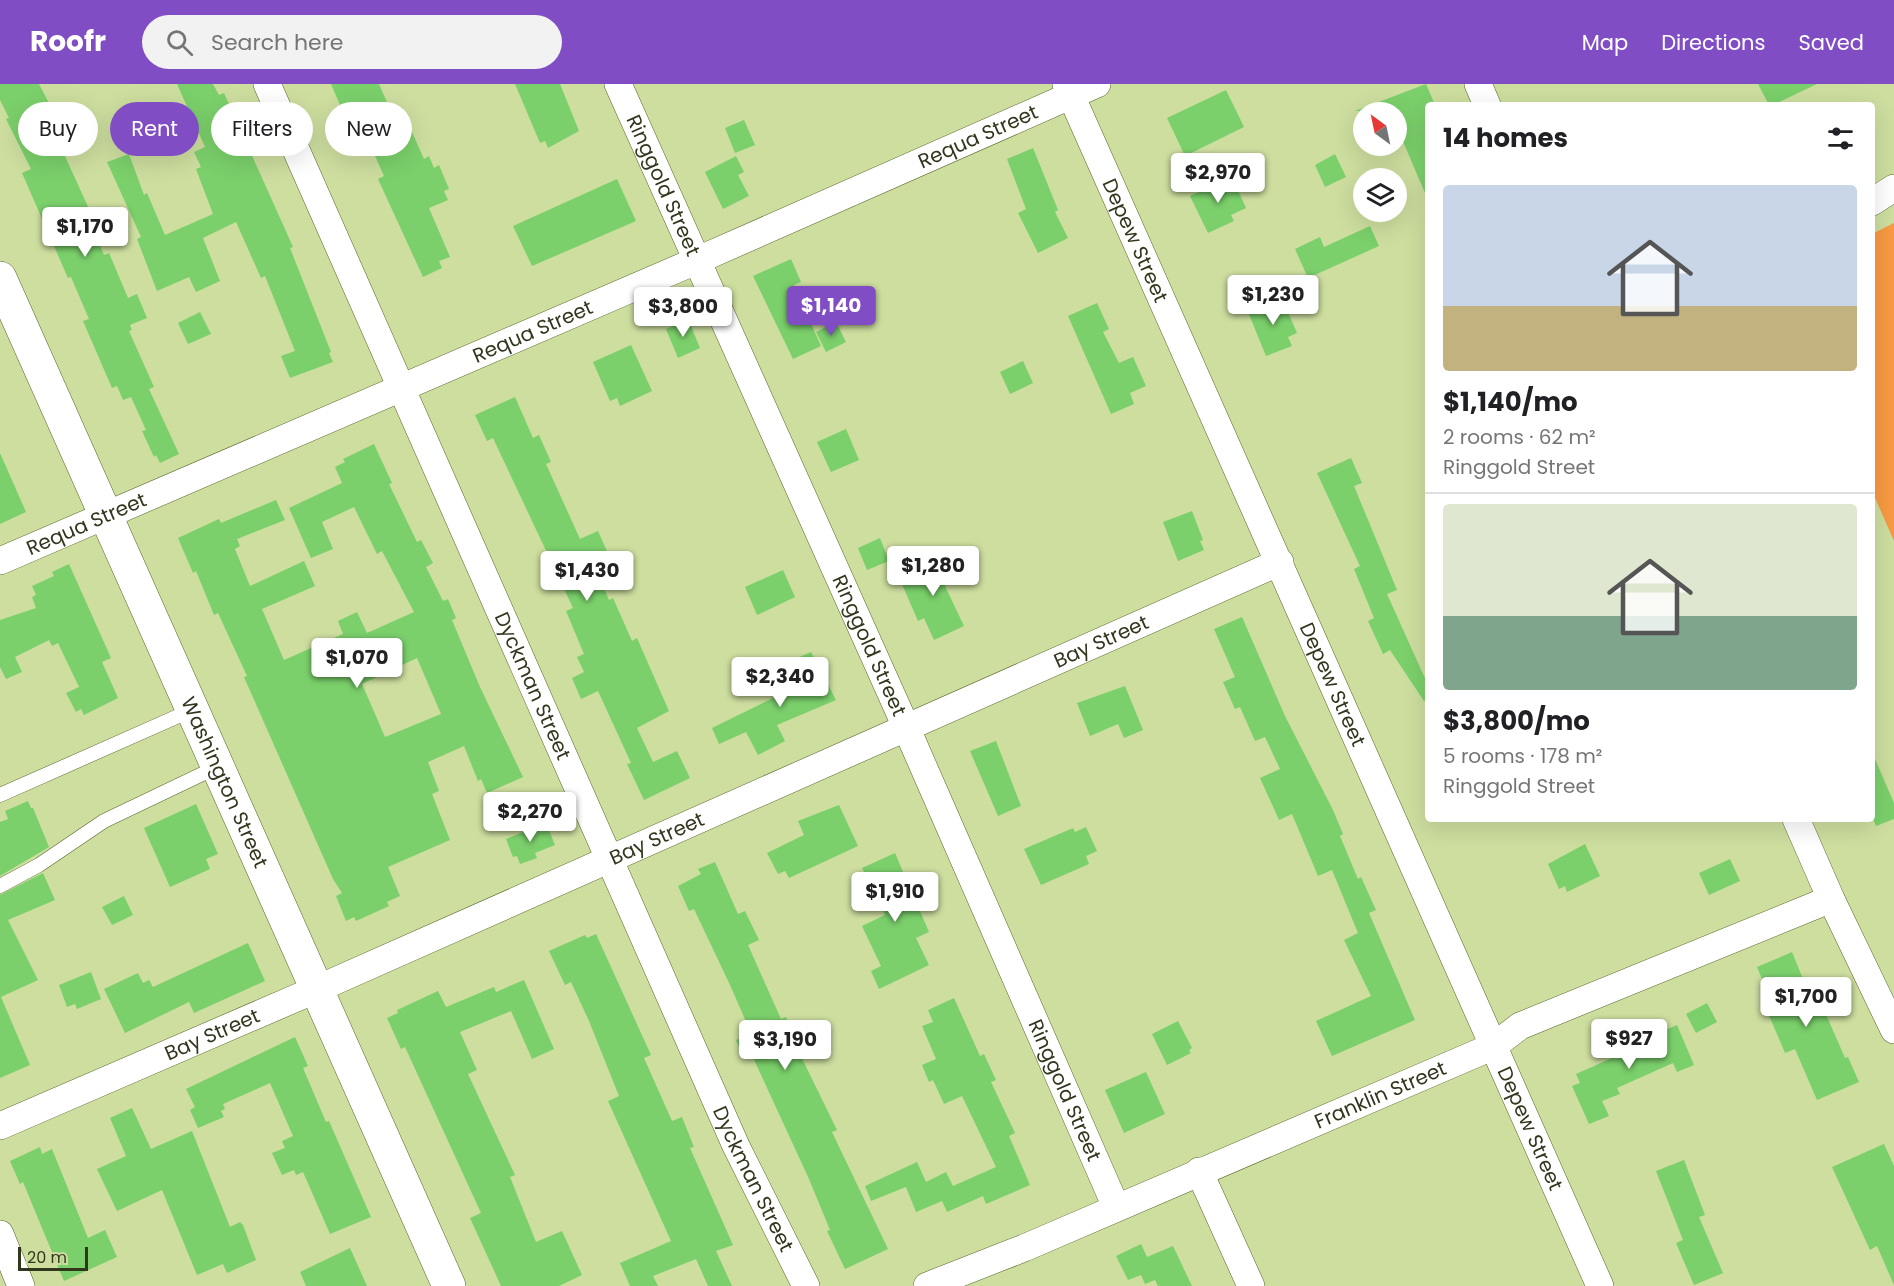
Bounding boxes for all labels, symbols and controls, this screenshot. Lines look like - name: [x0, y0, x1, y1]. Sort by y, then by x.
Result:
- search box: [142, 15, 562, 69]
- text: Roofr: [30, 22, 106, 61]
- icon: search: [163, 26, 196, 59]
- text: Search here: [211, 27, 344, 58]
- text: Map: [1582, 28, 1628, 57]
- text: Directions: [1661, 28, 1765, 57]
- text: Saved: [1798, 28, 1864, 57]
- street label: Requa Street: [913, 98, 1042, 175]
- chip: Buy: [18, 102, 98, 156]
- chip: Rent: [110, 102, 199, 156]
- chip: Filters: [211, 102, 313, 156]
- chip: New: [325, 102, 412, 156]
- north arrow: [1353, 102, 1407, 156]
- map controls: [1353, 102, 1407, 222]
- street label: Ringgold Street: [619, 110, 707, 260]
- text: 14 homes: [1443, 120, 1568, 156]
- icon: filters: [1824, 122, 1857, 155]
- pin: $2,970: [1169, 153, 1267, 204]
- text: $2,970: [1185, 158, 1251, 186]
- button: layers: [1353, 168, 1407, 222]
- street label: Depew Street: [1095, 174, 1175, 307]
- pin: $1,170: [36, 207, 134, 258]
- text: $1,170: [56, 212, 114, 240]
- icon: home: [1596, 224, 1704, 332]
- pin: $1,230: [1224, 275, 1322, 326]
- text: $1,230: [1242, 280, 1304, 308]
- pin: $1,140: [782, 286, 880, 337]
- pin: $3,800: [634, 287, 732, 338]
- text: $1,140: [801, 291, 861, 319]
- text: $3,800: [648, 292, 718, 320]
- street label: Requa Street: [468, 293, 597, 370]
- text: $1,140/mo: [1443, 384, 1578, 420]
- text: 2 rooms · 62 m²: [1443, 423, 1596, 451]
- text: Ringgold Street: [1443, 453, 1595, 481]
- street label: Requa Street: [22, 486, 151, 562]
- icon: home: [1596, 543, 1704, 651]
- pin: $1,280: [884, 546, 982, 597]
- pin: $1,430: [538, 551, 636, 602]
- text: $1,280: [901, 551, 965, 579]
- text: $1,430: [554, 556, 620, 584]
- street label: Ringgold Street: [826, 570, 913, 720]
- street label: Dyckman Street: [488, 608, 578, 764]
- street label: Bay Street: [1049, 608, 1153, 675]
- street label: Depew Street: [1293, 618, 1373, 751]
- pin: $1,070: [308, 638, 406, 689]
- text: $1,070: [325, 643, 389, 671]
- pin: $2,340: [731, 657, 829, 708]
- text: $2,340: [746, 662, 815, 690]
- street label: Washington Street: [174, 692, 275, 872]
- text: $3,800/mo: [1443, 703, 1590, 739]
- text: 5 rooms · 178 m²: [1443, 742, 1602, 770]
- text: Ringgold Street: [1443, 772, 1595, 800]
- pin: $2,270: [481, 792, 579, 843]
- text: $2,270: [497, 797, 563, 825]
- street label: Bay Street: [605, 805, 709, 872]
- pin: $1,910: [846, 872, 944, 923]
- text: $1,910: [865, 877, 925, 905]
- pin: $1,700: [1757, 977, 1855, 1028]
- text: $1,700: [1774, 982, 1838, 1010]
- street label: Bay Street: [160, 1001, 264, 1067]
- street label: Ringgold Street: [1022, 1015, 1108, 1166]
- pin: $927: [1593, 1019, 1665, 1070]
- pin: $3,190: [736, 1020, 834, 1071]
- text: $927: [1605, 1024, 1653, 1052]
- text: $3,190: [753, 1025, 817, 1053]
- street label: Franklin Street: [1310, 1054, 1451, 1136]
- street label: Depew Street: [1491, 1062, 1570, 1195]
- street label: Dyckman Street: [706, 1102, 801, 1256]
- scale bar: [18, 1244, 88, 1272]
- text: 20 m: [27, 1246, 67, 1269]

